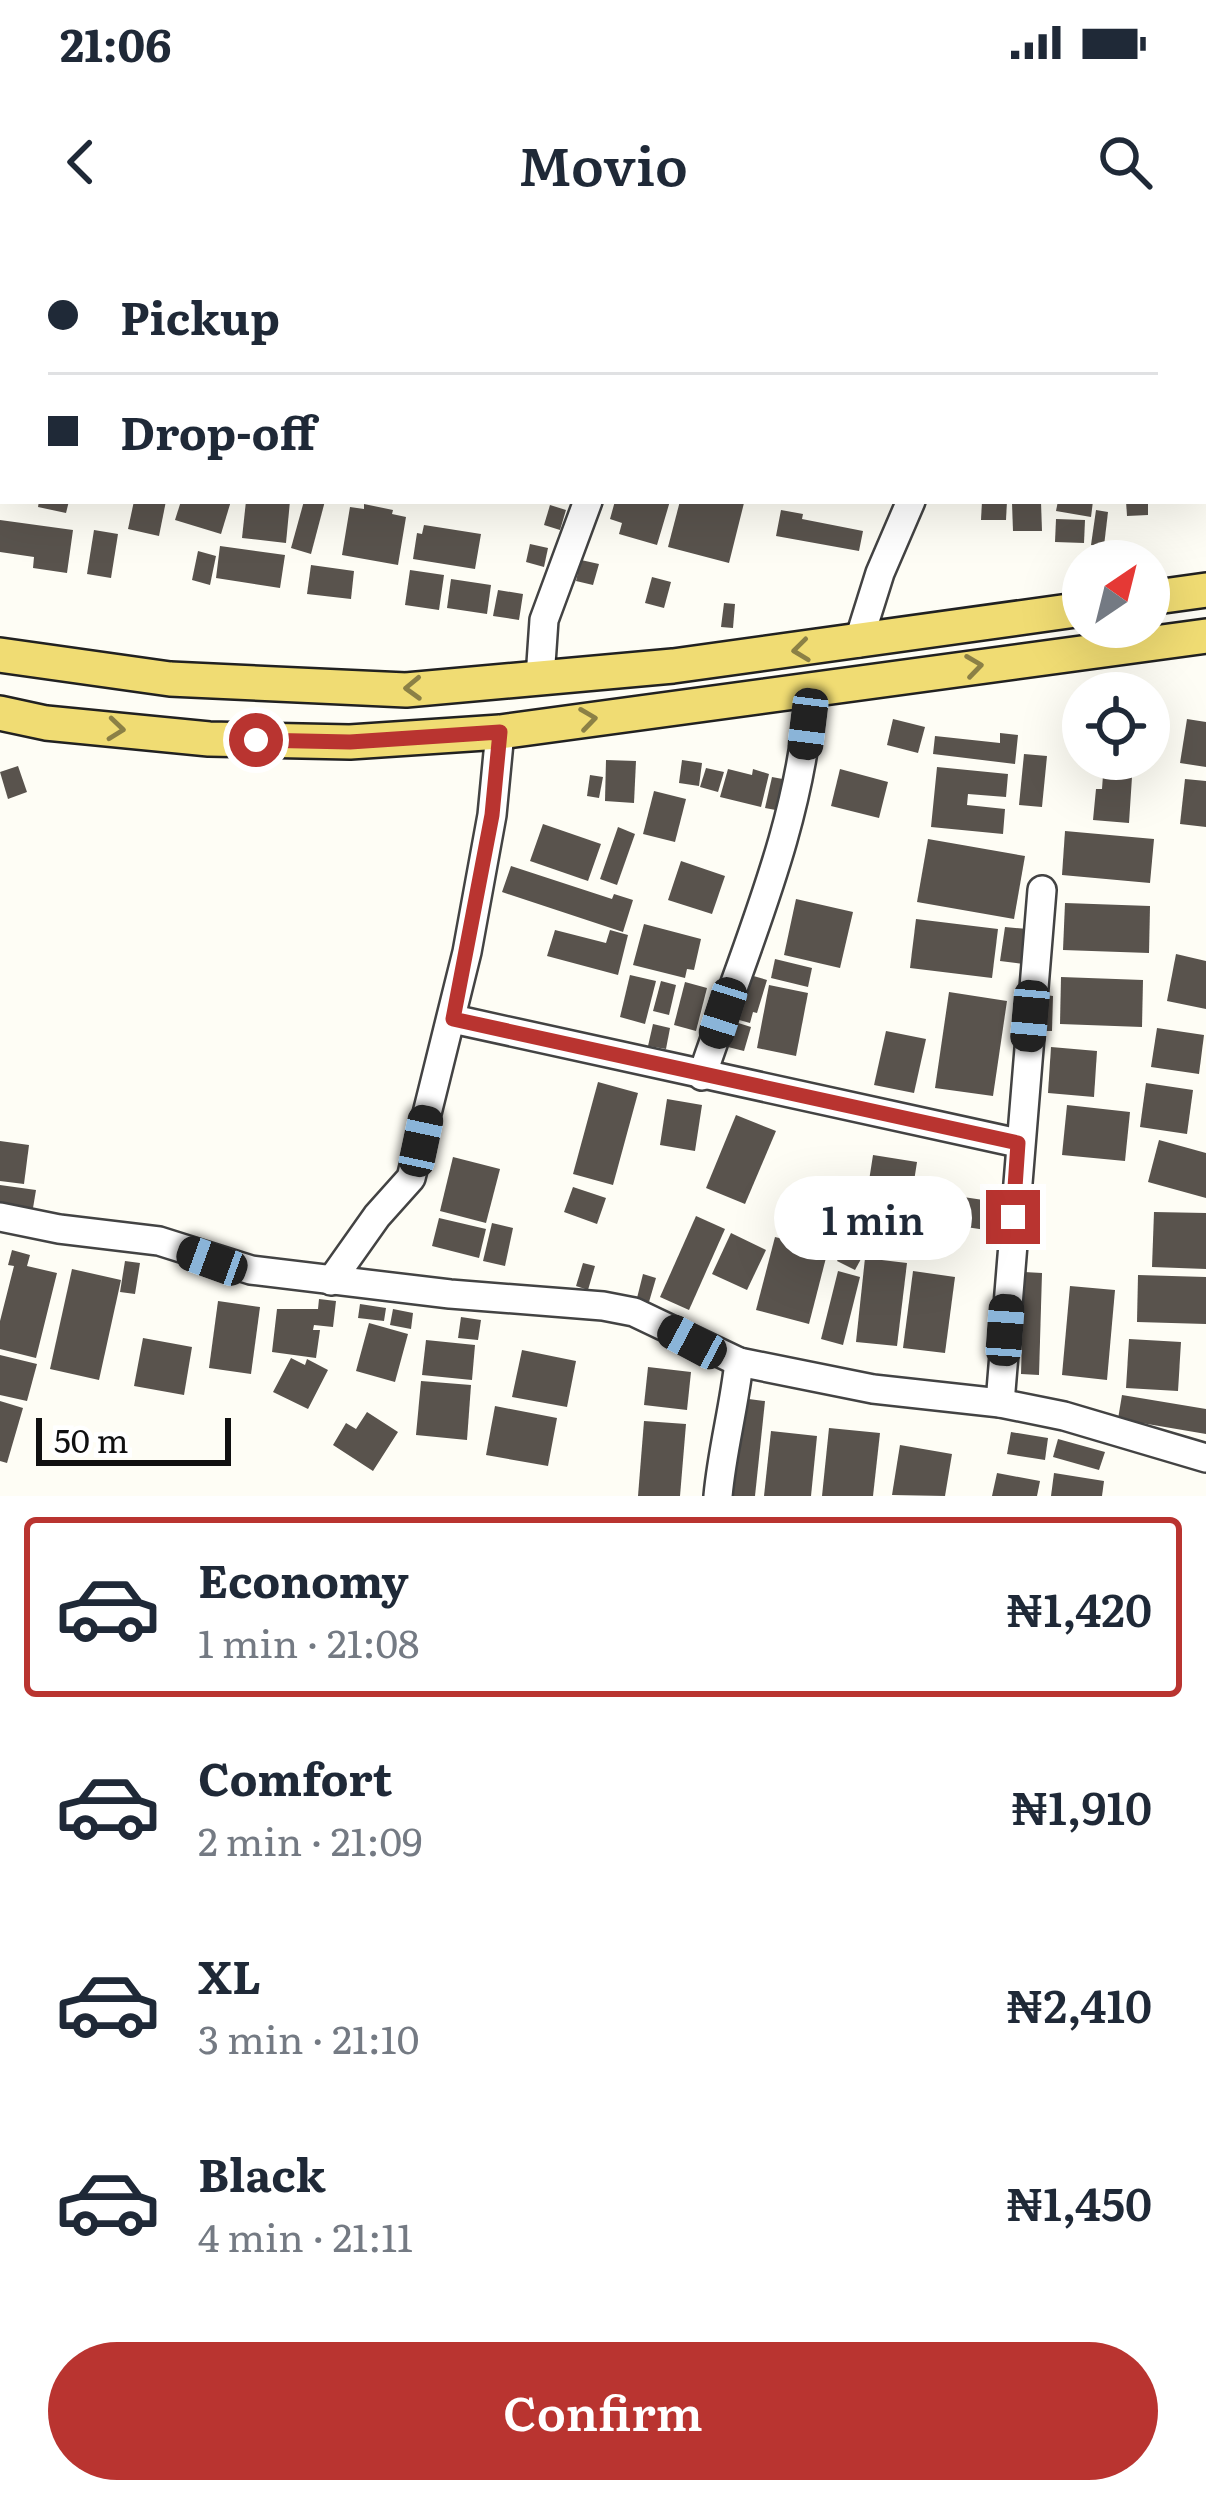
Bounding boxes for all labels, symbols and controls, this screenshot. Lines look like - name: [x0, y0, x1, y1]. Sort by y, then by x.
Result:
- text: 21:06: [60, 9, 172, 76]
- text: Movio: [518, 122, 688, 203]
- icon: back: [48, 129, 114, 195]
- icon: search: [1092, 129, 1158, 195]
- text: Pickup: [120, 282, 280, 349]
- text: Drop-off: [120, 397, 316, 464]
- north arrow: [1062, 540, 1170, 648]
- map controls: [1062, 540, 1170, 780]
- one-way arrow: [791, 637, 811, 663]
- one-way arrow: [964, 654, 984, 680]
- button: locate: [1062, 672, 1170, 780]
- one-way arrow: [403, 675, 422, 701]
- car: [786, 686, 830, 762]
- one-way arrow: [578, 706, 598, 732]
- route start: [229, 713, 283, 767]
- one-way arrow: [107, 716, 126, 741]
- car: [695, 973, 751, 1053]
- car: [1009, 979, 1051, 1053]
- car: [396, 1102, 446, 1180]
- callout: 1 min: [773, 1175, 971, 1259]
- text: 1 min: [822, 1189, 924, 1247]
- route end: [986, 1190, 1040, 1244]
- car: [172, 1232, 252, 1290]
- car: [985, 1293, 1025, 1367]
- car: [652, 1309, 732, 1375]
- scale bar: [36, 1412, 231, 1465]
- text: 50 m: [54, 1414, 128, 1463]
- text: Economy: [198, 1545, 409, 1612]
- icon: car: [54, 1553, 162, 1661]
- text: ₦1,420: [1006, 1574, 1152, 1641]
- text: 1 min · 21:08: [198, 1612, 420, 1670]
- text: Comfort: [198, 1743, 392, 1810]
- icon: car: [54, 1751, 162, 1859]
- text: ₦1,910: [1011, 1772, 1152, 1839]
- text: 2 min · 21:09: [198, 1810, 422, 1868]
- text: XL: [198, 1941, 261, 2008]
- icon: car: [54, 1949, 162, 2057]
- text: ₦2,410: [1006, 1970, 1152, 2037]
- text: 3 min · 21:10: [198, 2008, 419, 2066]
- text: Black: [198, 2139, 326, 2206]
- icon: car: [54, 2147, 162, 2255]
- text: ₦1,450: [1006, 2168, 1152, 2235]
- text: 4 min · 21:11: [198, 2206, 413, 2264]
- button: Confirm: [48, 2342, 1158, 2480]

